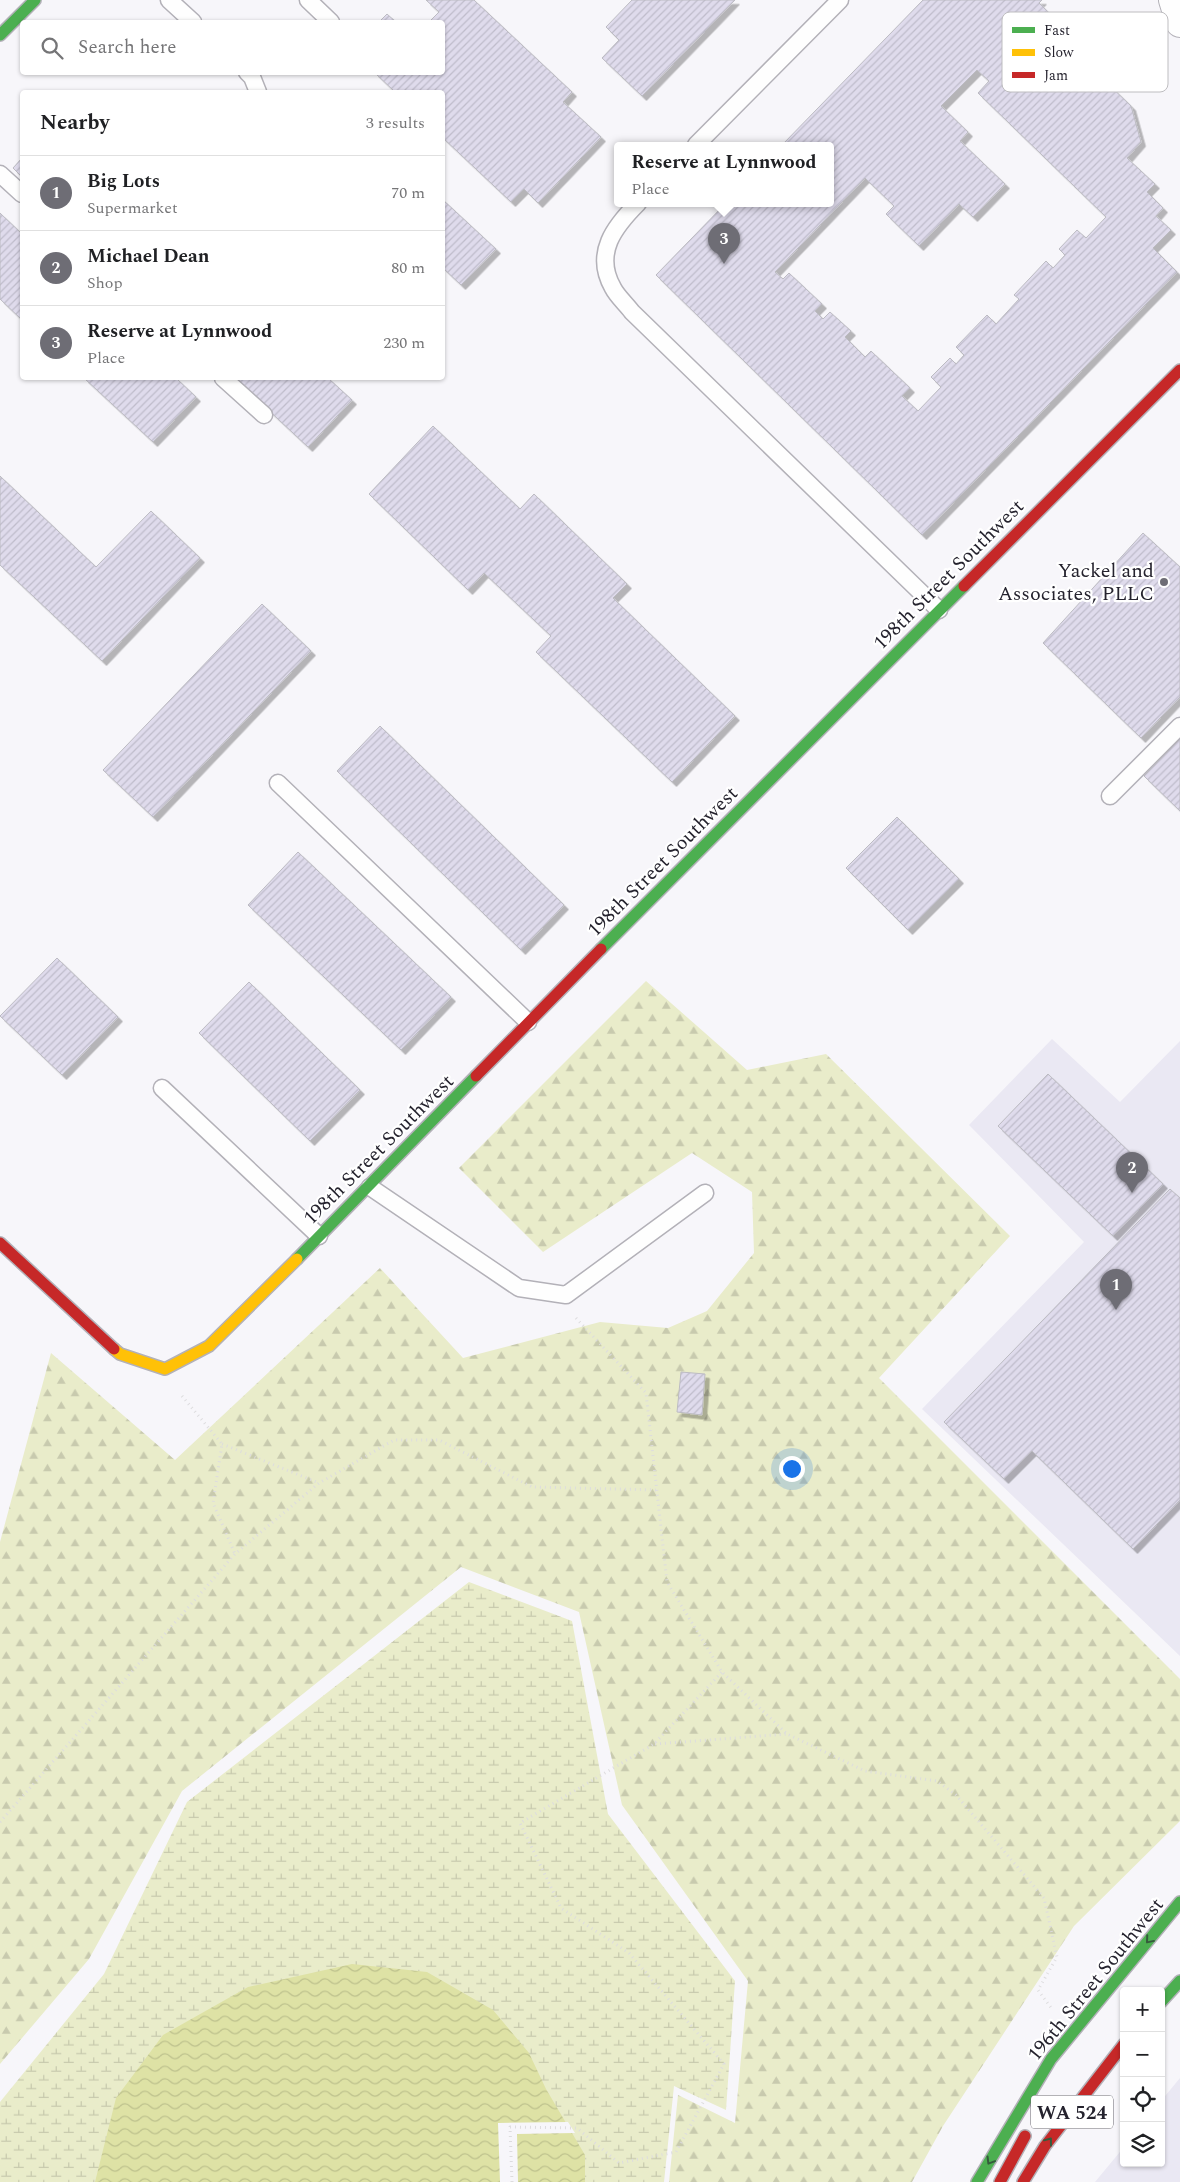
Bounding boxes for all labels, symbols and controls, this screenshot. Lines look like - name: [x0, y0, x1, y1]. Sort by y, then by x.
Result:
- legend: [1002, 12, 1168, 92]
- search box: [20, 20, 445, 75]
- text: Fast: [1044, 20, 1070, 41]
- text: Search here: [78, 33, 177, 62]
- icon: search: [38, 34, 66, 62]
- text: Slow: [1044, 42, 1074, 63]
- text: Jam: [1044, 65, 1068, 86]
- text: Nearby: [40, 107, 110, 139]
- text: 3 results: [366, 111, 425, 135]
- popup: [614, 142, 834, 207]
- text: Reserve at Lynnwood: [631, 148, 817, 177]
- text: Big Lots: [87, 167, 160, 196]
- text: Place: [631, 177, 670, 201]
- text: 1: [52, 181, 60, 205]
- text: 70 m: [391, 181, 425, 205]
- text: Supermarket: [87, 196, 178, 220]
- pin: 3: [708, 223, 740, 264]
- text: Michael Dean: [87, 242, 210, 271]
- text: 2: [52, 256, 60, 280]
- text: 80 m: [391, 256, 425, 280]
- text: Shop: [87, 271, 123, 295]
- text: Reserve at Lynnwood: [87, 317, 272, 346]
- text: 3: [52, 331, 60, 355]
- text: 230 m: [383, 331, 425, 355]
- text: Place: [87, 346, 125, 370]
- street label: 198th Street Southwest: [866, 492, 1031, 657]
- place label: Yackel and Associates, PLLC: [998, 556, 1154, 609]
- marker: Yackel and Associates, PLLC: [1158, 576, 1170, 588]
- street label: 198th Street Southwest: [580, 779, 745, 944]
- street label: 198th Street Southwest: [296, 1067, 461, 1232]
- pin: 2: [1116, 1152, 1148, 1193]
- pin: 1: [1100, 1269, 1132, 1310]
- your location: [779, 1456, 805, 1482]
- street label: 196th Street Southwest: [1020, 1891, 1171, 2068]
- one-way arrow: [1145, 1934, 1154, 1943]
- map controls: [1120, 1987, 1165, 2167]
- button: +: [1120, 1987, 1165, 2032]
- button: −: [1120, 2032, 1165, 2077]
- button: locate: [1120, 2077, 1165, 2122]
- road number: WA 524: [1031, 2096, 1113, 2128]
- button: layers: [1120, 2122, 1165, 2167]
- one-way arrow: [1044, 2138, 1052, 2147]
- one-way arrow: [986, 2155, 996, 2164]

